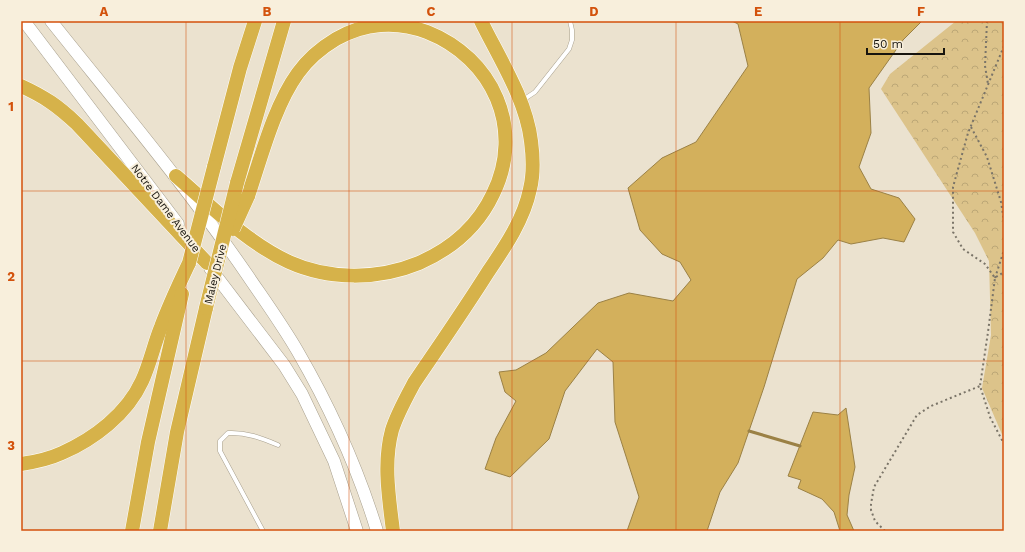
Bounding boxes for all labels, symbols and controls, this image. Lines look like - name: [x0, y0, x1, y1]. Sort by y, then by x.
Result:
- text: A: [100, 4, 109, 19]
- text: B: [263, 4, 272, 19]
- text: C: [427, 4, 436, 19]
- text: D: [589, 4, 599, 19]
- text: E: [754, 4, 762, 19]
- text: F: [917, 4, 925, 19]
- scale bar: [867, 30, 944, 56]
- text: 50 m: [873, 37, 903, 51]
- text: 1: [8, 99, 14, 114]
- street label: Notre Dame Avenue: [128, 162, 203, 255]
- street label: Maley Drive: [202, 243, 229, 306]
- text: 2: [7, 269, 15, 284]
- text: 3: [7, 438, 15, 453]

